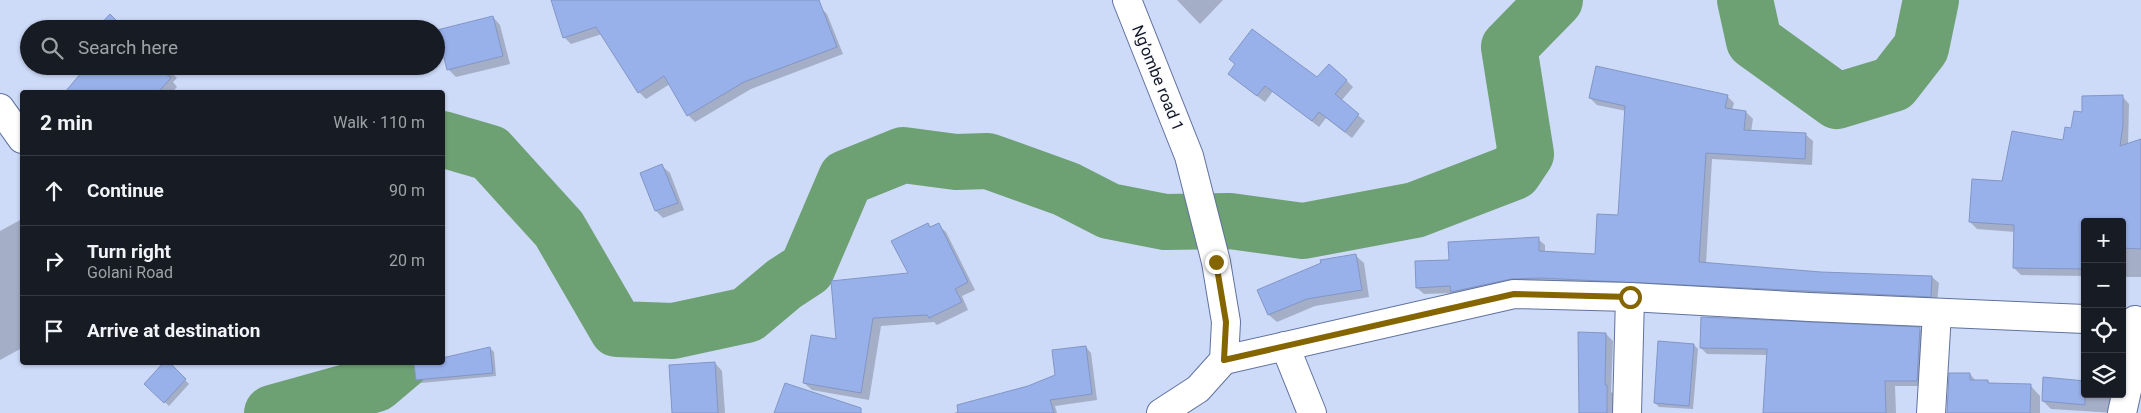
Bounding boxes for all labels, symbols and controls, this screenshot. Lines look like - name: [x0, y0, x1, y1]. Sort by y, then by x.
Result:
- search box: [20, 20, 445, 75]
- street label: Ng’ombe road 1: [1128, 22, 1188, 134]
- icon: search: [38, 34, 66, 62]
- text: Search here: [78, 36, 178, 59]
- text: 2 min: [40, 111, 93, 135]
- text: Walk · 110 m: [333, 113, 425, 132]
- icon: ahead: [40, 177, 68, 205]
- text: Continue: [87, 179, 164, 202]
- text: 90 m: [389, 181, 425, 200]
- map controls: [2081, 218, 2126, 398]
- button: +: [2081, 218, 2126, 263]
- text: Turn right: [87, 240, 171, 263]
- icon: right: [40, 247, 68, 275]
- text: 20 m: [389, 251, 425, 270]
- route end: [1205, 251, 1228, 274]
- text: Golani Road: [87, 263, 173, 282]
- button: −: [2081, 263, 2126, 308]
- route start: [1619, 286, 1642, 309]
- button: locate: [2081, 308, 2126, 353]
- icon: arrive: [40, 317, 68, 345]
- text: Arrive at destination: [87, 319, 260, 342]
- button: layers: [2081, 353, 2126, 398]

